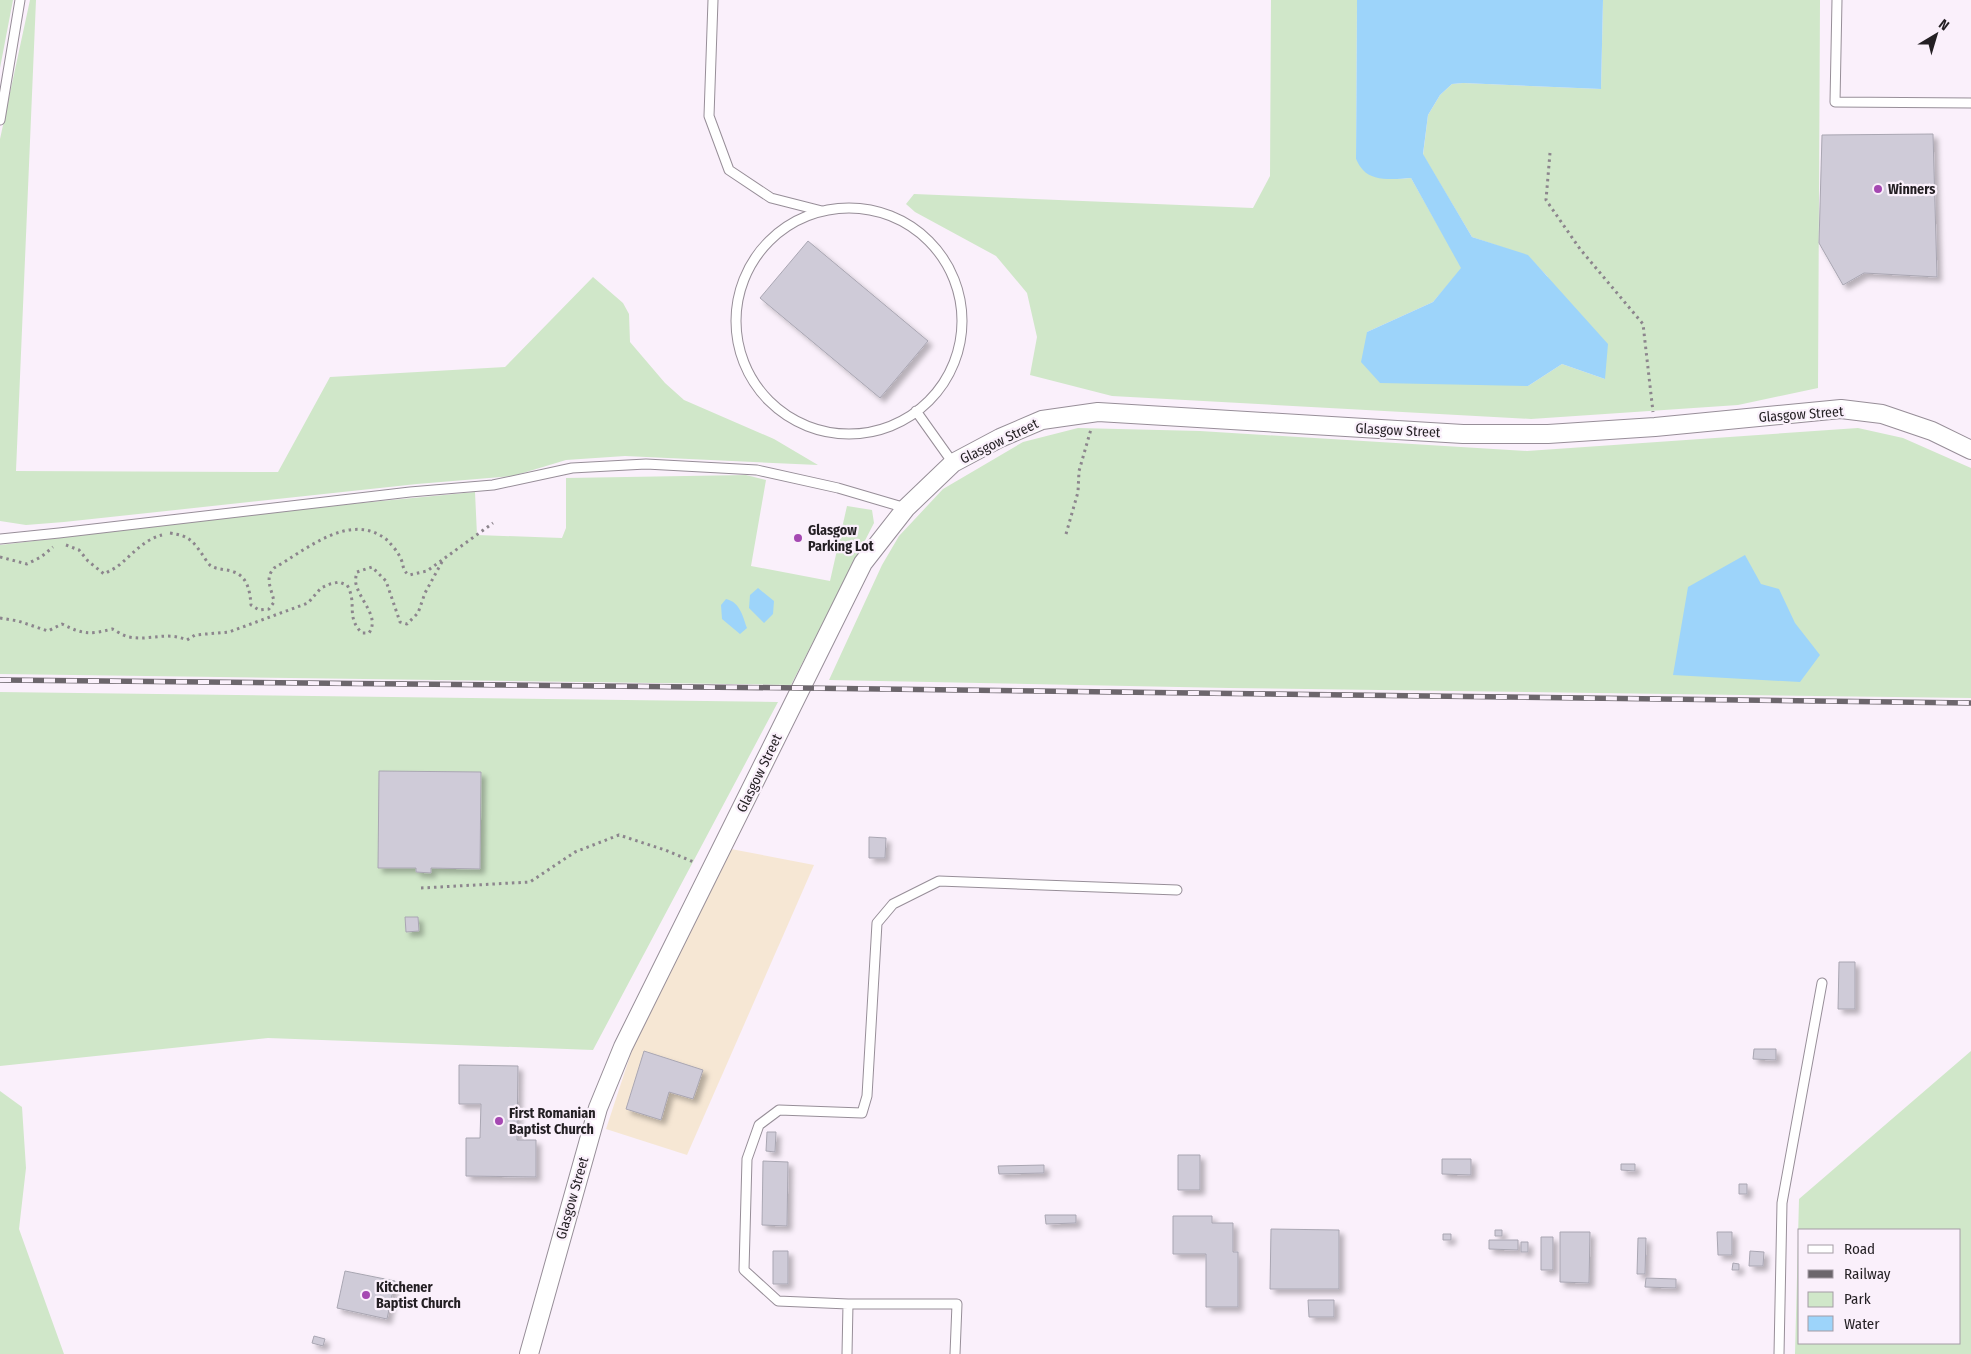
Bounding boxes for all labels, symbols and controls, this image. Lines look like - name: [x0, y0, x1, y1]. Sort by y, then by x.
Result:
- north arrow: [1911, 10, 1961, 60]
- text: N: [1935, 16, 1952, 34]
- place label: Winners: [1888, 181, 1935, 198]
- marker: Winners: [1872, 183, 1884, 195]
- street label: Glasgow Street: [1758, 403, 1844, 426]
- street label: Glasgow Street: [957, 415, 1042, 468]
- street label: Glasgow Street: [1355, 420, 1441, 441]
- place label: Glasgow Parking Lot: [808, 522, 875, 555]
- marker: Glasgow Parking Lot: [792, 532, 804, 544]
- street label: Glasgow Street: [733, 731, 786, 815]
- place label: First Romanian Baptist Church: [509, 1105, 595, 1138]
- marker: First Romanian Baptist Church: [493, 1115, 505, 1127]
- street label: Glasgow Street: [553, 1155, 592, 1241]
- legend: [1798, 1229, 1961, 1344]
- text: Road: [1844, 1240, 1875, 1258]
- text: Railway: [1844, 1265, 1891, 1283]
- place label: Kitchener Baptist Church: [376, 1279, 461, 1312]
- marker: Kitchener Baptist Church: [360, 1289, 372, 1301]
- text: Park: [1844, 1290, 1871, 1308]
- text: Water: [1844, 1315, 1880, 1333]

